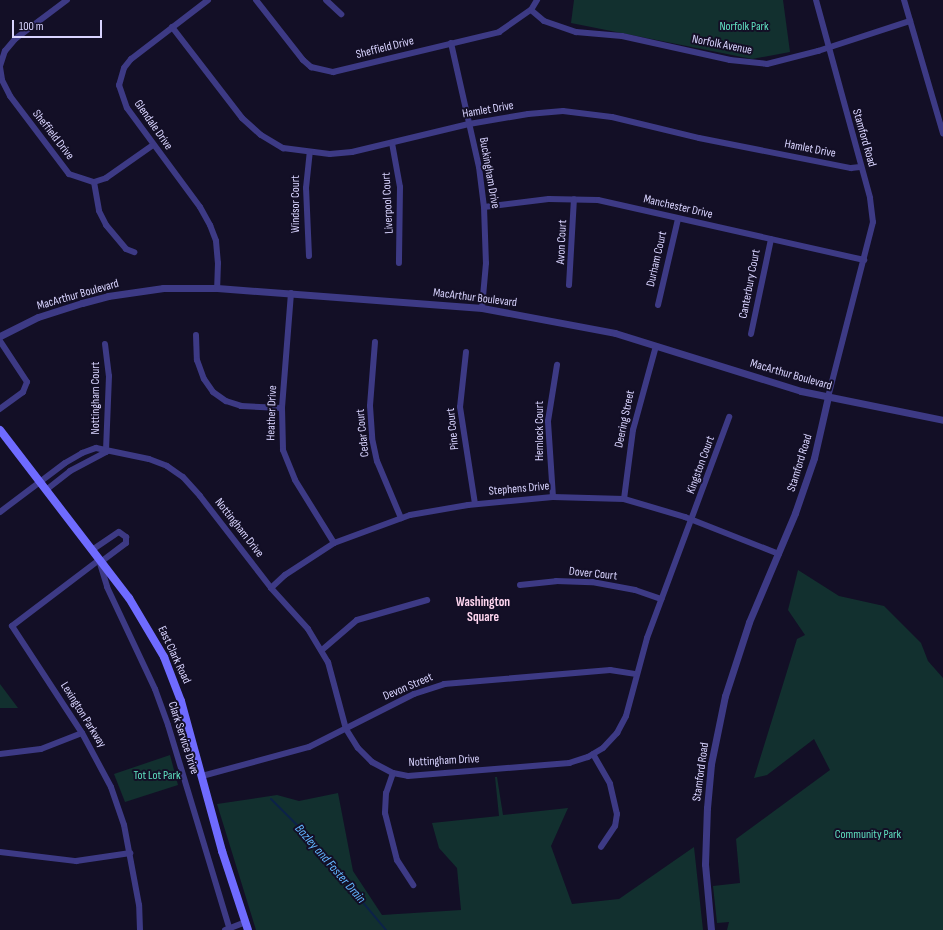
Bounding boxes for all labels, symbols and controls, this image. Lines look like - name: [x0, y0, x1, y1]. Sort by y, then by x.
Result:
- scale bar: [14, 12, 104, 38]
- text: 100 m: [19, 19, 44, 34]
- park label: Norfolk Park: [719, 20, 769, 34]
- street label: Norfolk Avenue: [691, 32, 753, 58]
- street label: Sheffield Drive: [355, 34, 415, 62]
- street label: Glendale Drive: [131, 97, 175, 153]
- street label: Hamlet Drive: [461, 98, 515, 122]
- street label: Sheffield Drive: [29, 107, 77, 163]
- street label: Stamford Road: [849, 107, 879, 169]
- street label: Buckingham Drive: [476, 136, 502, 210]
- street label: Hamlet Drive: [783, 137, 837, 161]
- street label: Liverpool Court: [379, 172, 397, 234]
- street label: Windsor Court: [289, 175, 303, 233]
- street label: Manchester Drive: [642, 192, 714, 222]
- street label: Avon Court: [554, 219, 570, 265]
- street label: Durham Court: [644, 230, 670, 288]
- street label: Canterbury Court: [736, 248, 764, 320]
- street label: MacArthur Boulevard: [35, 276, 121, 314]
- street label: MacArthur Boulevard: [432, 286, 518, 310]
- street label: MacArthur Boulevard: [748, 356, 834, 394]
- street label: Nottingham Court: [89, 362, 103, 434]
- street label: Heather Drive: [264, 385, 280, 441]
- street label: Deering Street: [612, 389, 638, 449]
- street label: Hemlock Court: [533, 401, 547, 461]
- street label: Pine Court: [444, 407, 462, 451]
- street label: Cedar Court: [353, 408, 373, 458]
- street label: Stamford Road: [784, 432, 816, 494]
- street label: Kingston Court: [684, 434, 718, 496]
- street label: Stephens Drive: [488, 479, 550, 499]
- street label: Nottingham Drive: [212, 496, 266, 560]
- street label: Dover Court: [568, 564, 618, 584]
- district label: Washington Square: [456, 595, 510, 626]
- street label: East Clark Road: [154, 624, 194, 686]
- street label: Devon Street: [381, 670, 435, 704]
- street label: Lexington Parkway: [57, 680, 109, 750]
- street label: Clark Service Drive: [164, 700, 202, 776]
- street label: Stamford Road: [690, 742, 712, 802]
- street label: Nottingham Drive: [408, 752, 480, 770]
- park label: Tot Lot Park: [133, 769, 181, 783]
- water label: Bazley and Foster Drain: [291, 821, 369, 907]
- park label: Community Park: [835, 828, 901, 842]

